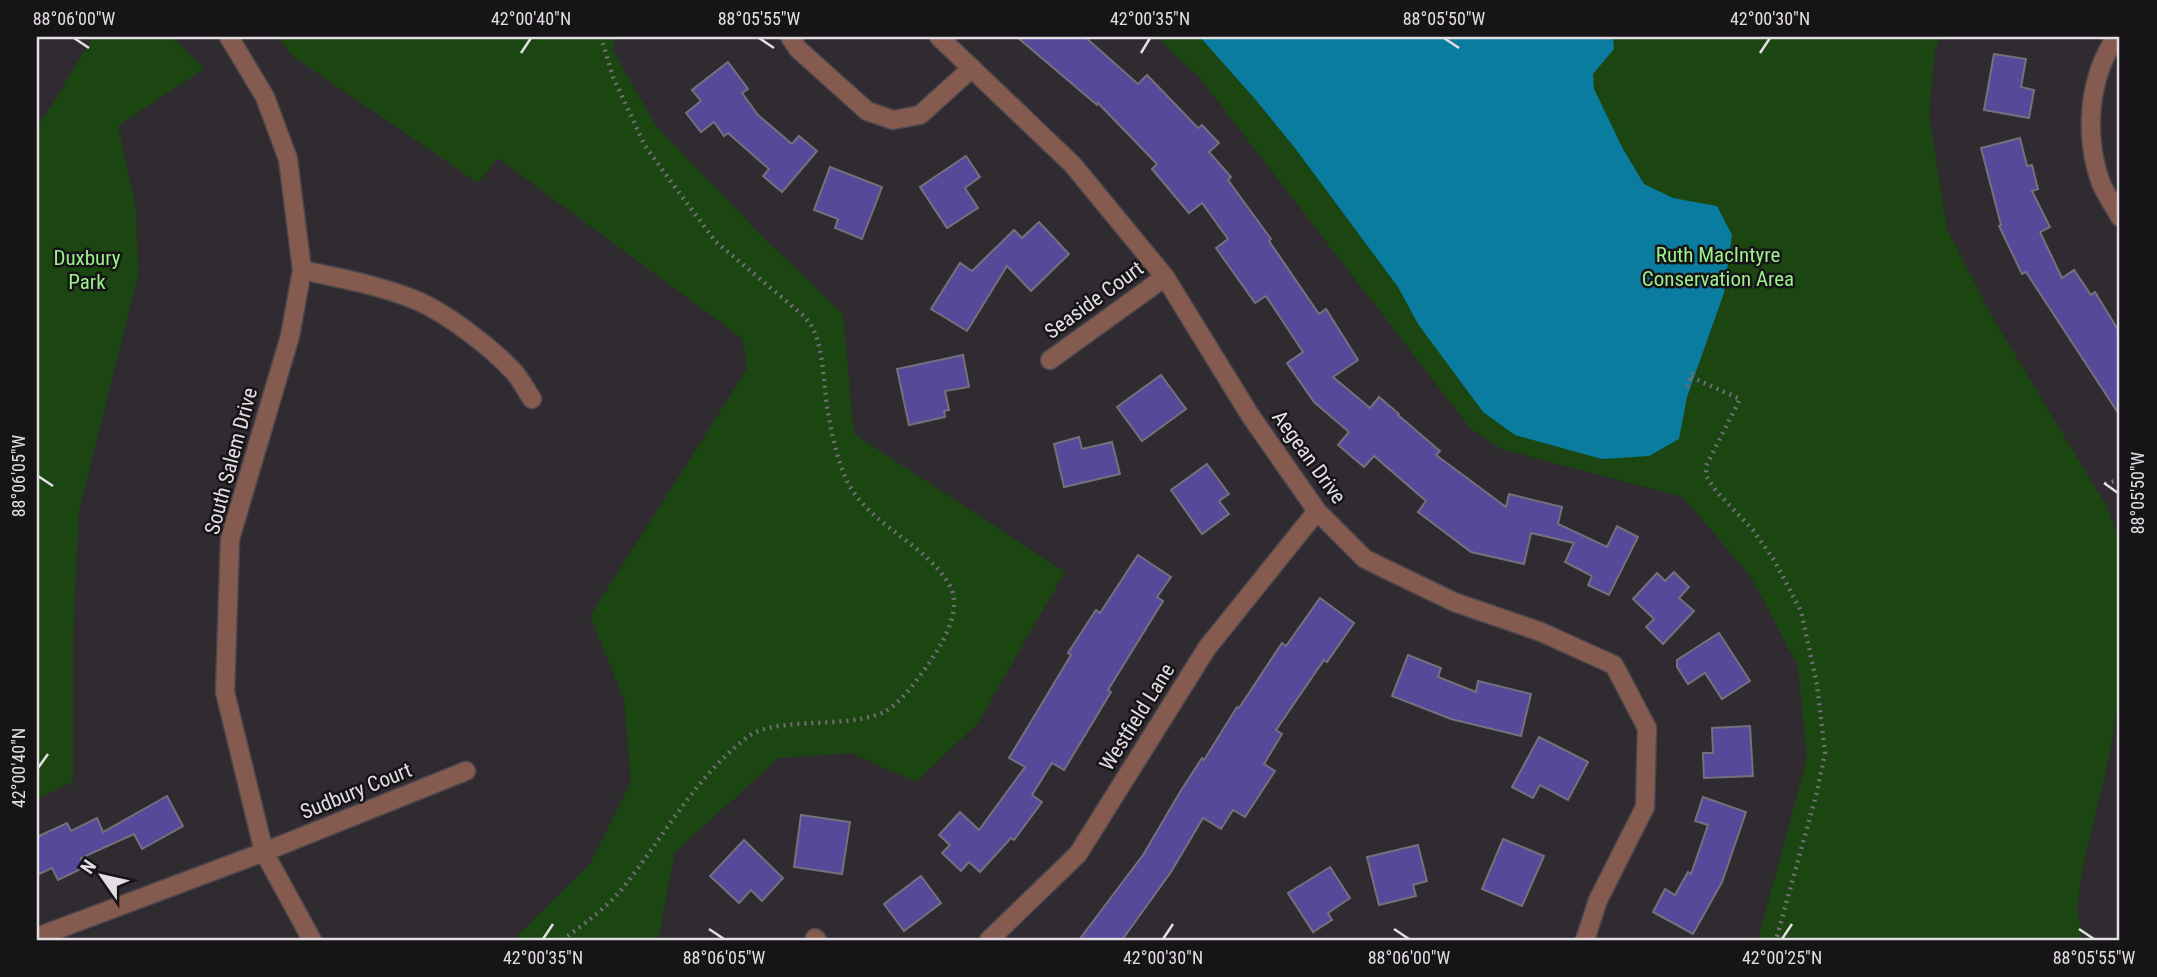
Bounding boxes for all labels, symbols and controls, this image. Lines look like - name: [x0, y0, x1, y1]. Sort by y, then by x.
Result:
- text: 88°06'00"W: [33, 8, 116, 29]
- text: 42°00'40"N: [491, 8, 571, 29]
- text: 88°05'55"W: [718, 8, 801, 29]
- text: 42°00'35"N: [1110, 8, 1190, 29]
- text: 88°05'50"W: [1403, 8, 1486, 29]
- text: 42°00'30"N: [1730, 8, 1810, 29]
- park label: Ruth MacIntyre Conservation Area: [1642, 243, 1794, 291]
- park label: Duxbury Park: [53, 246, 121, 294]
- street label: Seaside Court: [1040, 256, 1148, 344]
- street label: South Salem Drive: [200, 385, 262, 537]
- street label: Aegean Drive: [1267, 406, 1351, 508]
- text: 88°06'05"W: [8, 434, 29, 517]
- text: 88°05'50"W: [2127, 451, 2148, 534]
- street label: Westfield Lane: [1095, 659, 1179, 775]
- text: 42°00'40"N: [8, 728, 29, 808]
- street label: Sudbury Court: [297, 758, 415, 824]
- north arrow: [66, 841, 136, 911]
- text: N: [76, 856, 101, 878]
- text: 42°00'35"N: [503, 947, 583, 968]
- text: 88°06'05"W: [683, 947, 766, 968]
- text: 42°00'30"N: [1123, 947, 1203, 968]
- text: 88°06'00"W: [1368, 947, 1451, 968]
- text: 42°00'25"N: [1742, 947, 1822, 968]
- text: 88°05'55"W: [2053, 947, 2136, 968]

